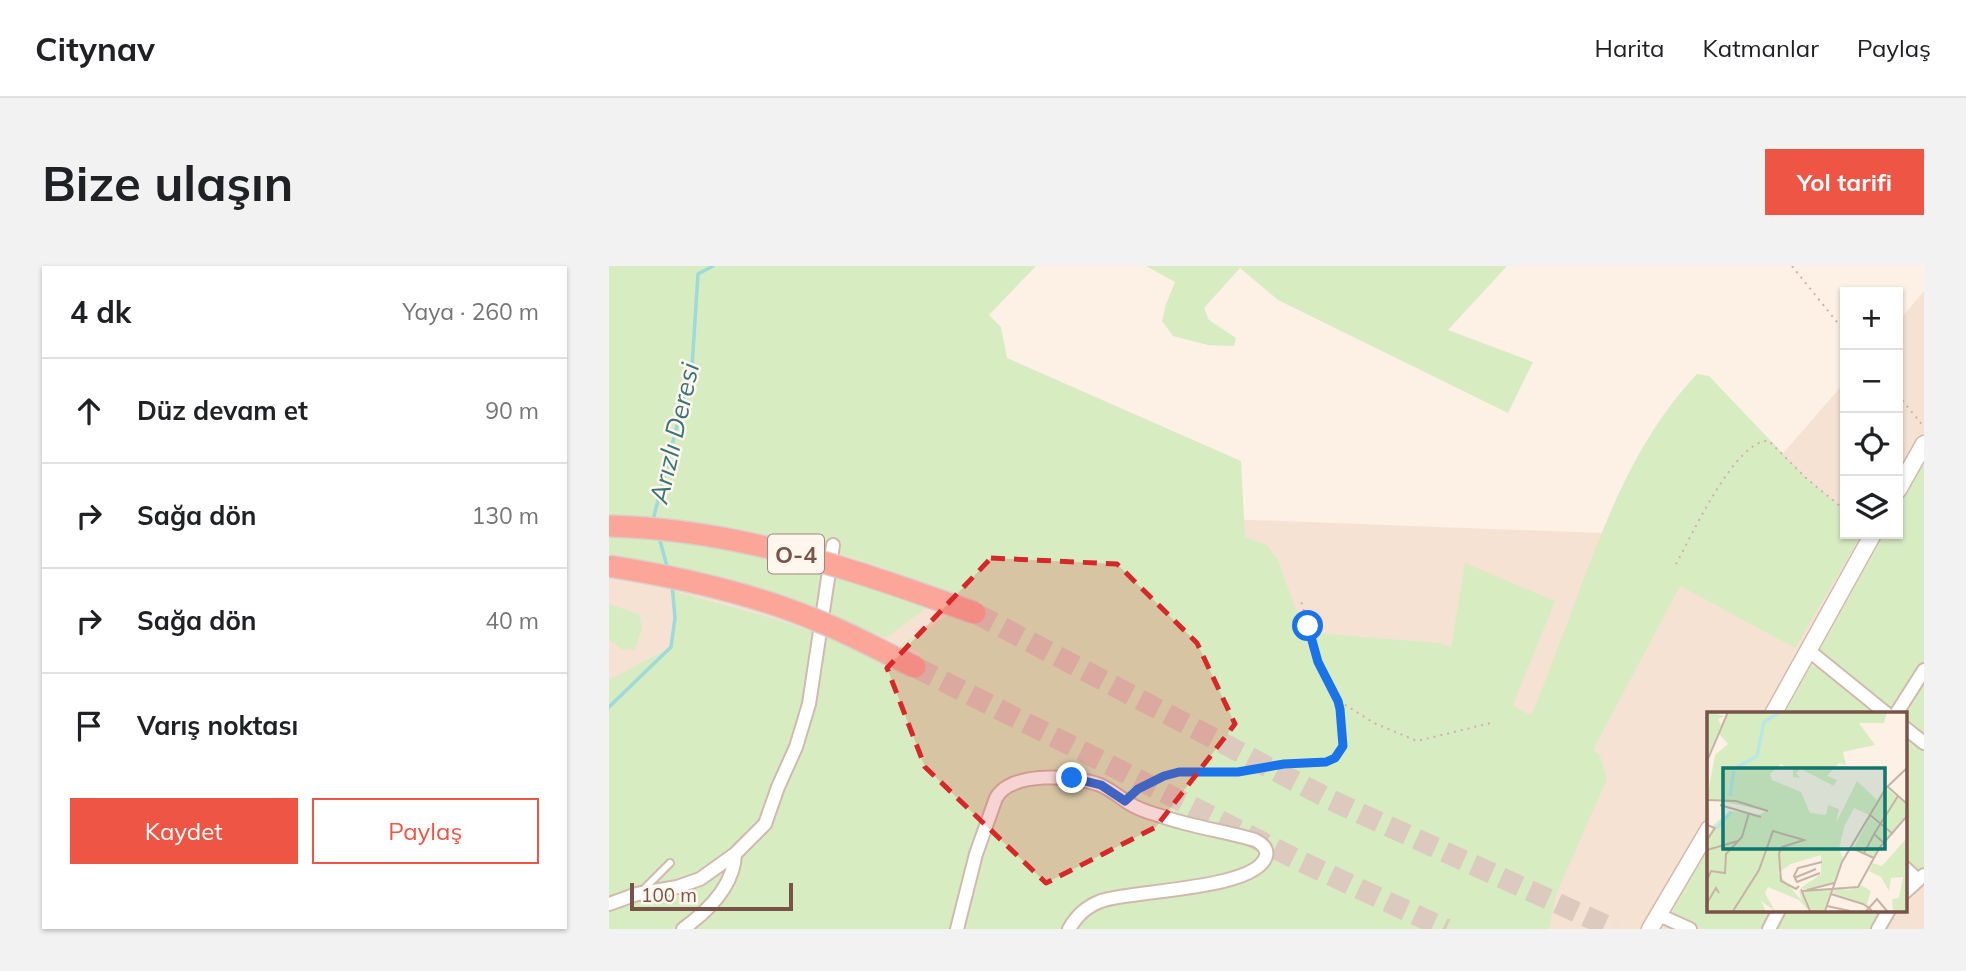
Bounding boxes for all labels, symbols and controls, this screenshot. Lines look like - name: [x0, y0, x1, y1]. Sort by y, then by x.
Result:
- text: Citynav: [35, 28, 155, 69]
- text: Harita: [1595, 33, 1665, 63]
- text: Katmanlar: [1703, 33, 1819, 63]
- text: Paylaş: [1857, 33, 1931, 63]
- button: Yol tarifi: [1765, 149, 1924, 215]
- text: Bize ulaşın: [42, 152, 293, 213]
- map controls: [1840, 287, 1903, 539]
- button: +: [1840, 287, 1903, 350]
- text: 4 dk: [70, 293, 131, 331]
- text: Yaya · 260 m: [402, 297, 539, 326]
- button: −: [1840, 350, 1903, 413]
- water label: Arızlı Deresi: [642, 359, 706, 508]
- icon: ahead: [70, 392, 108, 430]
- text: Düz devam et: [137, 394, 308, 427]
- text: 90 m: [485, 396, 539, 425]
- button: locate: [1840, 413, 1903, 476]
- button: layers: [1840, 476, 1903, 539]
- icon: right: [70, 497, 108, 535]
- text: Sağa dön: [137, 499, 257, 532]
- text: 130 m: [471, 501, 539, 530]
- road number: O-4: [768, 534, 824, 574]
- icon: right: [70, 602, 108, 640]
- text: Sağa dön: [137, 604, 257, 637]
- text: 40 m: [485, 606, 539, 635]
- route start: [1292, 610, 1323, 641]
- icon: arrive: [70, 707, 108, 745]
- text: Varış noktası: [137, 709, 298, 742]
- inset map: [1707, 712, 1906, 912]
- route end: [1056, 762, 1087, 793]
- button: Kaydet: [70, 798, 298, 864]
- button: Paylaş: [312, 798, 539, 864]
- scale bar: [630, 880, 793, 912]
- text: 100 m: [641, 883, 697, 907]

